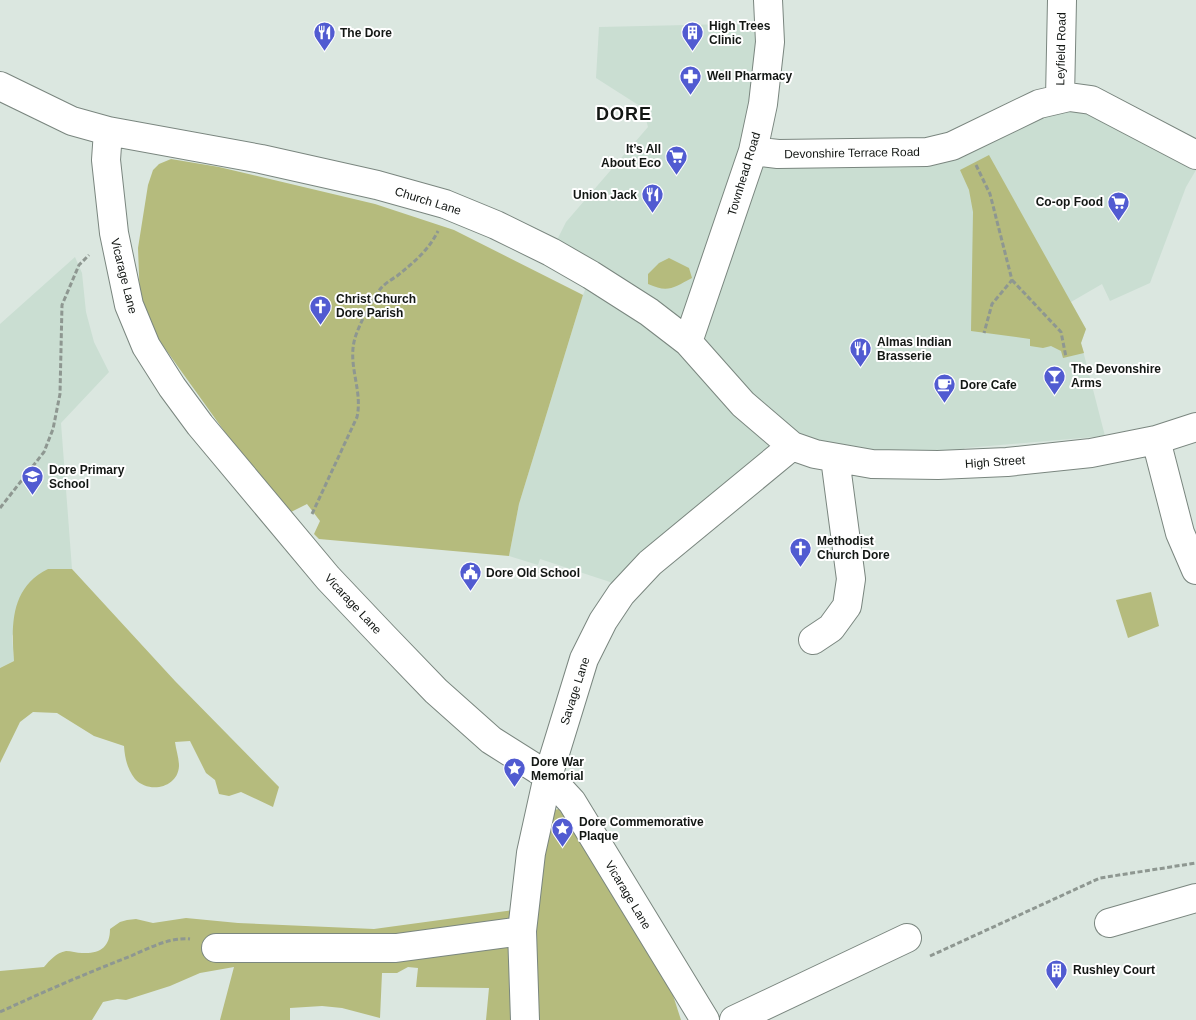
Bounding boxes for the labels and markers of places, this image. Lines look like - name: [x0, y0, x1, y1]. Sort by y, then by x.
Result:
- place label: High Trees Clinic: [709, 19, 771, 47]
- restaurant icon: The Dore: [312, 21, 336, 52]
- building icon: High Trees Clinic: [681, 21, 705, 52]
- place label: The Dore: [340, 26, 392, 40]
- pharmacy icon: Well Pharmacy: [679, 64, 703, 95]
- place label: Well Pharmacy: [707, 69, 792, 83]
- place label: It’s All About Eco: [601, 142, 661, 170]
- supermarket icon: It’s All About Eco: [665, 144, 689, 175]
- restaurant icon: Union Jack: [641, 183, 665, 214]
- place label: Union Jack: [573, 188, 637, 202]
- supermarket icon: Co-op Food: [1107, 190, 1131, 221]
- place label: Co-op Food: [1036, 195, 1103, 209]
- place label: Christ Church Dore Parish: [336, 292, 416, 320]
- church icon: Christ Church Dore Parish: [308, 294, 332, 325]
- place label: Almas Indian Brasserie: [877, 335, 952, 363]
- restaurant icon: Almas Indian Brasserie: [849, 337, 873, 368]
- place label: The Devonshire Arms: [1071, 362, 1161, 390]
- bar icon: The Devonshire Arms: [1043, 364, 1067, 395]
- cafe icon: Dore Cafe: [932, 373, 956, 404]
- place label: Dore Cafe: [960, 378, 1017, 392]
- place label: Dore Primary School: [49, 463, 125, 491]
- school or university icon: Dore Primary School: [21, 465, 45, 496]
- place label: Methodist Church Dore: [817, 534, 890, 562]
- church icon: Methodist Church Dore: [789, 536, 813, 567]
- public building icon: Dore Old School: [458, 561, 482, 592]
- place label: Dore Old School: [486, 566, 580, 580]
- place label: Dore War Memorial: [531, 755, 584, 783]
- place icon: Dore War Memorial: [503, 757, 527, 788]
- place label: Dore Commemorative Plaque: [579, 815, 704, 843]
- place icon: Dore Commemorative Plaque: [551, 817, 575, 848]
- building icon: Rushley Court: [1045, 958, 1069, 989]
- place label: Rushley Court: [1073, 963, 1155, 977]

